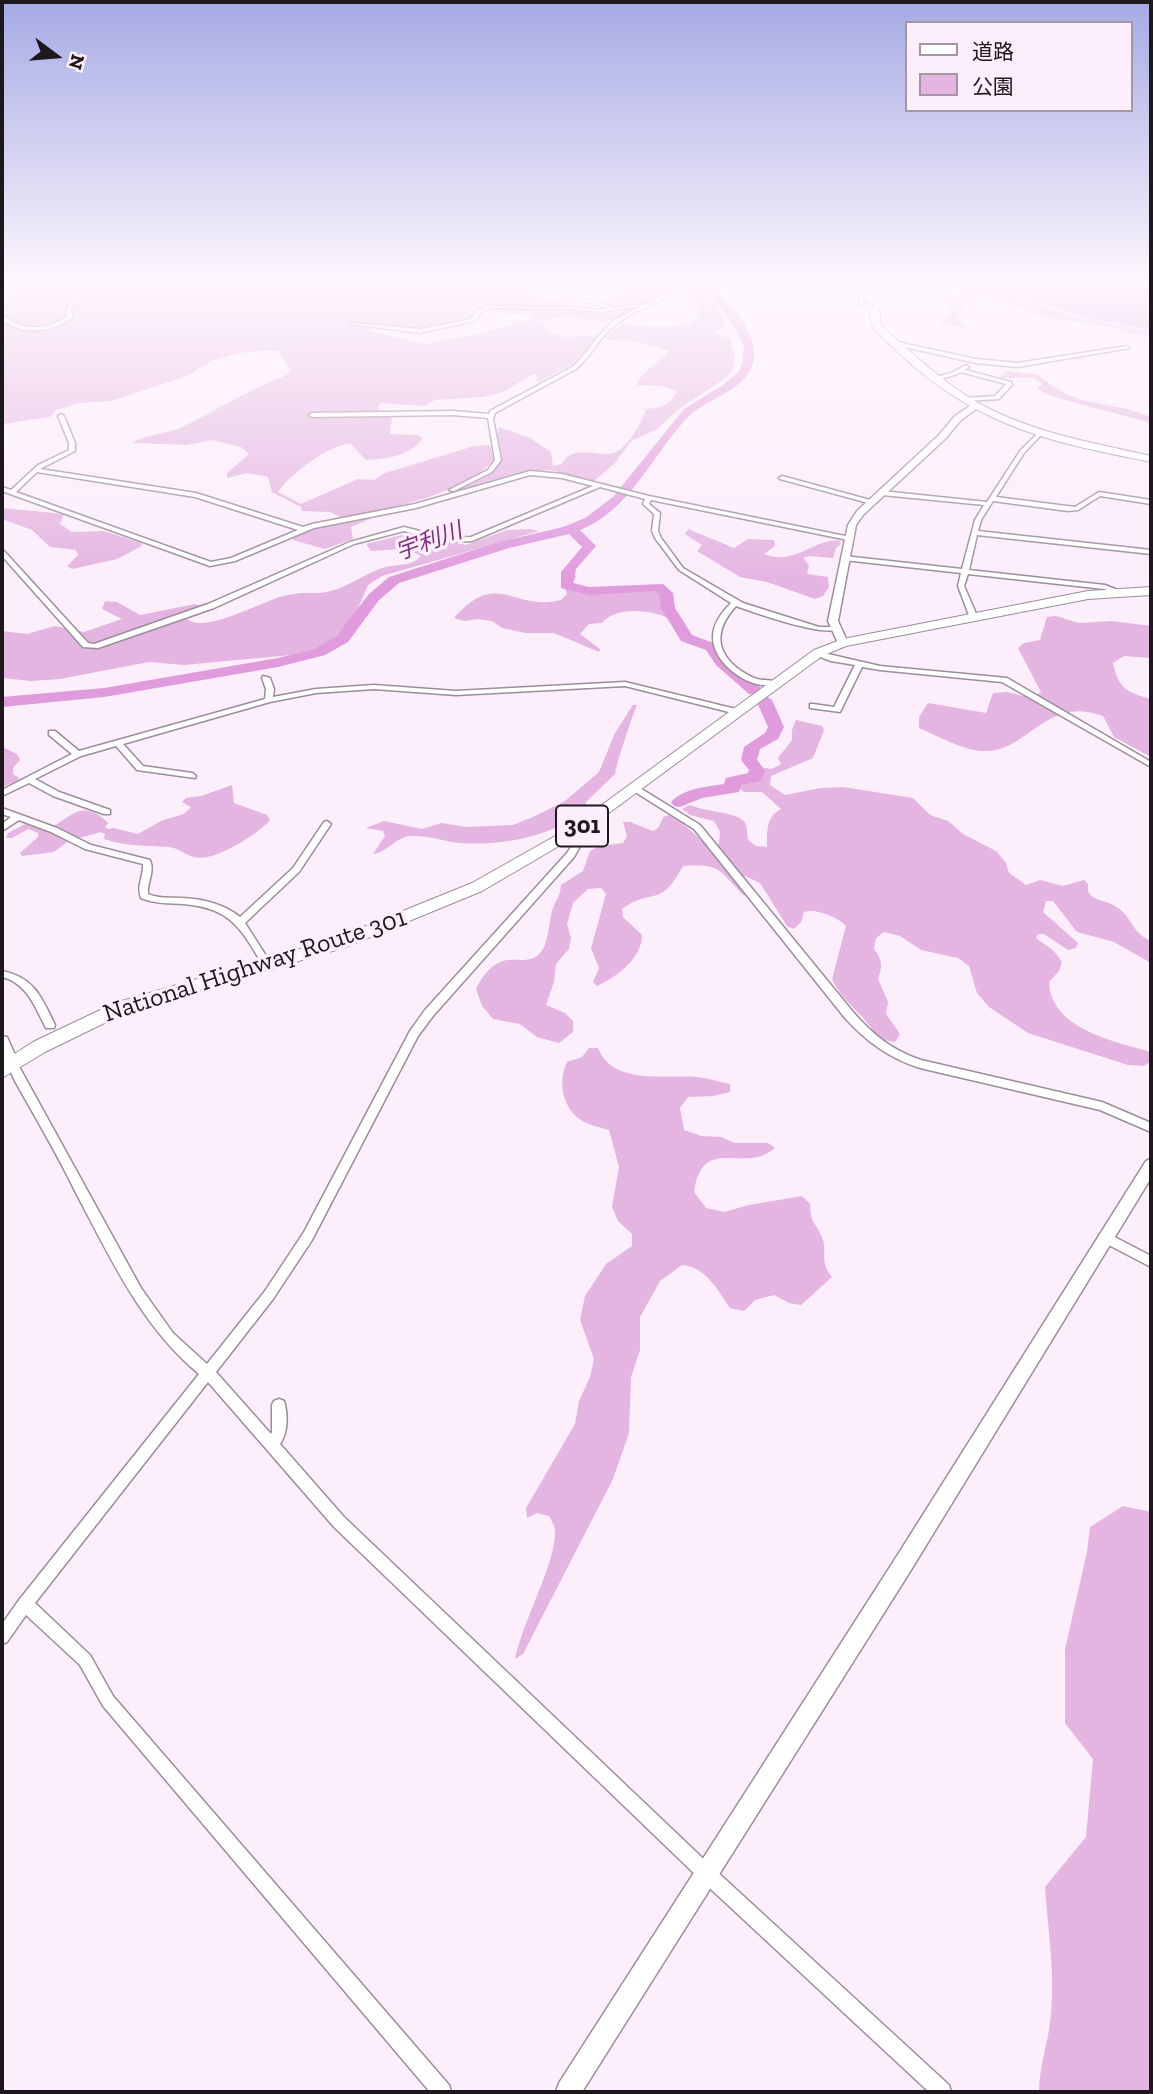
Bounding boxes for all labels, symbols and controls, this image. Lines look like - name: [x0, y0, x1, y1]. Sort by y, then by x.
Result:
- north arrow: [21, 21, 91, 91]
- legend: [904, 21, 1132, 112]
- text: 道路: [972, 39, 1014, 64]
- text: N: [64, 52, 90, 72]
- text: 公園: [972, 74, 1014, 99]
- water label: 宇利川: [392, 517, 466, 567]
- road number: 301: [556, 806, 608, 846]
- street label: National Highway Route 301: [99, 902, 411, 1030]

